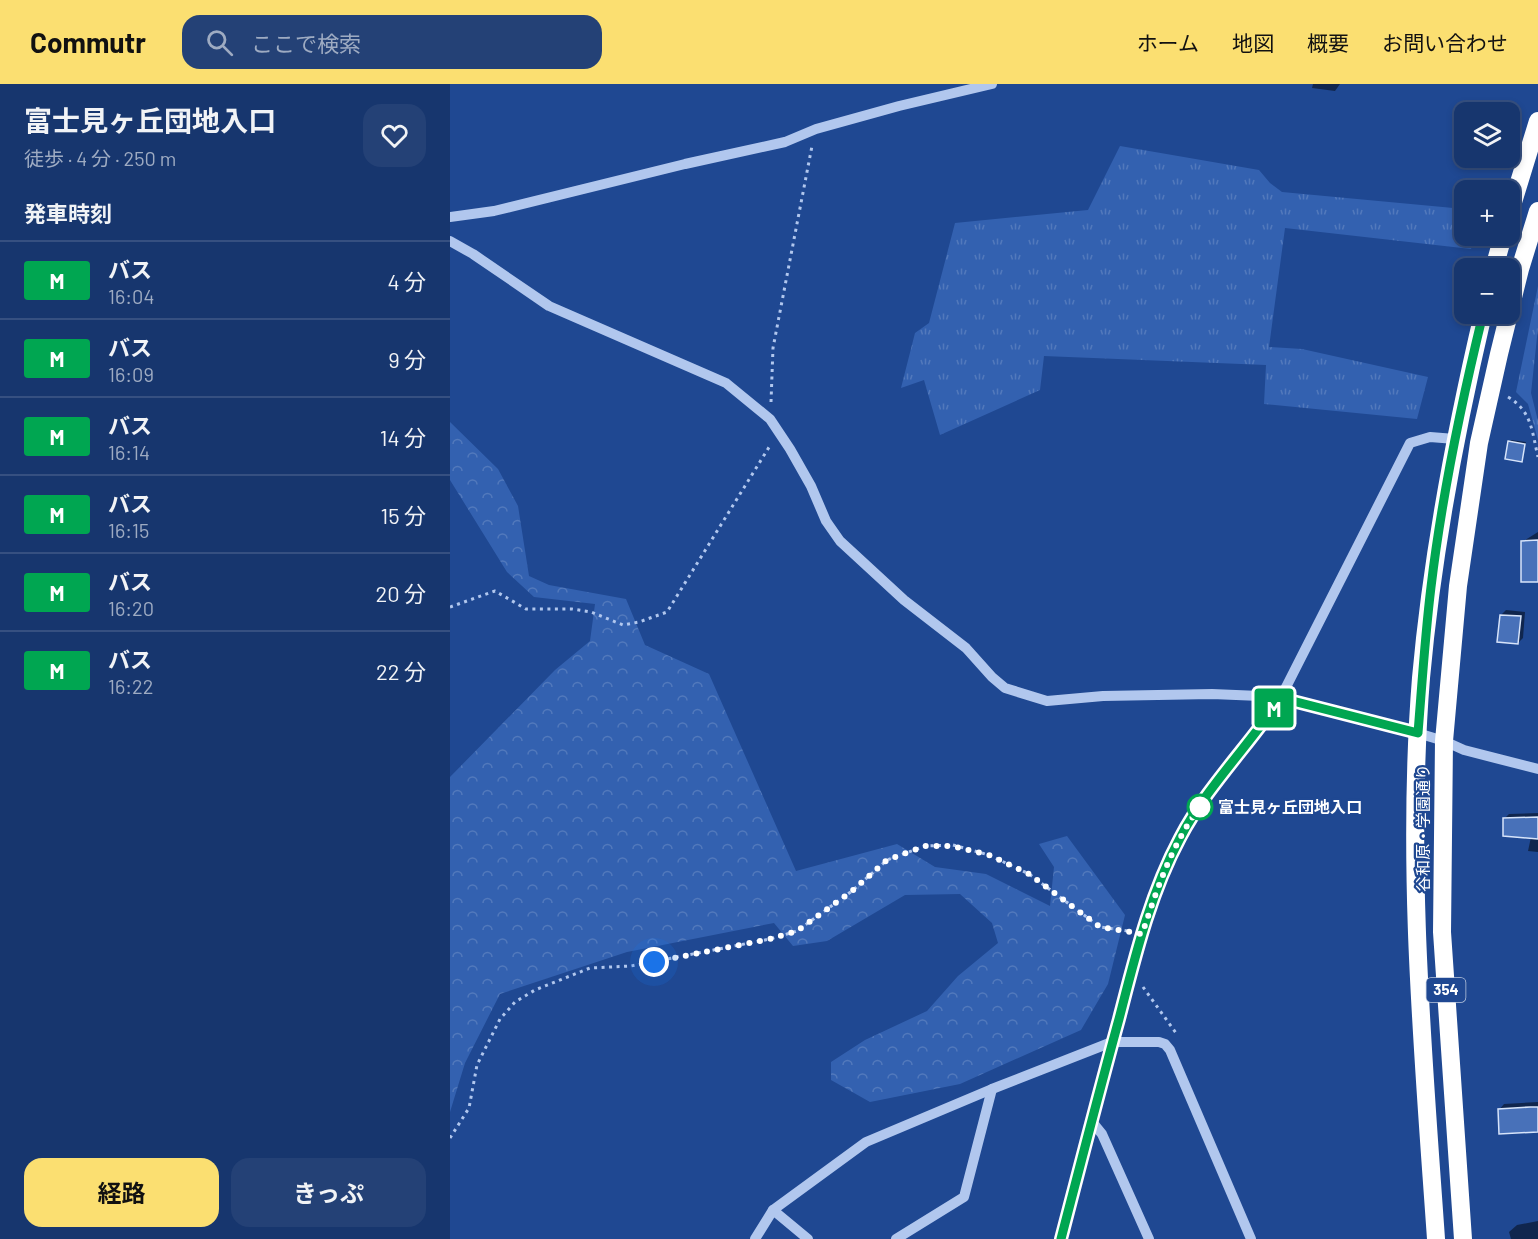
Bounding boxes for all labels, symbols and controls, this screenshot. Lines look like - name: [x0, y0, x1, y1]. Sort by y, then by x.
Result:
- search box: [182, 15, 602, 69]
- text: Commutr: [30, 25, 146, 59]
- icon: search: [203, 26, 236, 59]
- text: ここで検索: [251, 30, 361, 56]
- text: ホーム: [1137, 30, 1199, 55]
- text: 地図: [1232, 30, 1274, 55]
- text: 概要: [1307, 30, 1349, 55]
- text: お問い合わせ: [1382, 30, 1508, 55]
- map controls: [1454, 102, 1520, 324]
- button: layers: [1454, 102, 1520, 168]
- text: 富士見ヶ丘団地入口: [24, 103, 276, 137]
- button: heart: [363, 104, 426, 167]
- text: 徒歩 · 4 分 · 250 m: [24, 146, 176, 170]
- button: +: [1454, 180, 1520, 246]
- text: 発車時刻: [24, 200, 112, 226]
- text: バス: [108, 256, 152, 282]
- button: −: [1454, 258, 1520, 324]
- text: M: [49, 268, 65, 293]
- text: 4 分: [387, 268, 426, 294]
- text: 16:04: [108, 284, 154, 308]
- text: バス: [108, 334, 152, 360]
- text: M: [49, 346, 65, 371]
- text: 9 分: [388, 346, 426, 372]
- text: 16:09: [108, 362, 154, 386]
- text: バス: [108, 412, 152, 438]
- text: M: [49, 424, 65, 449]
- text: 14 分: [380, 424, 426, 450]
- text: 16:14: [108, 440, 150, 464]
- text: バス: [108, 490, 152, 516]
- text: M: [49, 502, 65, 527]
- text: 15 分: [381, 502, 426, 528]
- text: 16:15: [108, 518, 149, 542]
- text: バス: [108, 568, 152, 594]
- text: M: [49, 580, 65, 605]
- text: 20 分: [375, 580, 426, 606]
- text: 16:20: [108, 596, 154, 620]
- text: バス: [108, 646, 152, 672]
- text: M: [49, 658, 65, 683]
- text: 22 分: [376, 658, 426, 684]
- text: 16:22: [108, 674, 154, 698]
- line badge: M: [1254, 688, 1294, 728]
- text: M: [1266, 696, 1282, 721]
- street label: 谷和原・学園通り: [1413, 764, 1432, 892]
- marker: 富士見ヶ丘団地入口: [1187, 794, 1213, 820]
- place label: 富士見ヶ丘団地入口: [1218, 797, 1362, 816]
- your location: [639, 947, 669, 977]
- road number: 354: [1426, 978, 1466, 1002]
- button: 経路: [24, 1158, 219, 1227]
- button: きっぷ: [231, 1158, 426, 1227]

